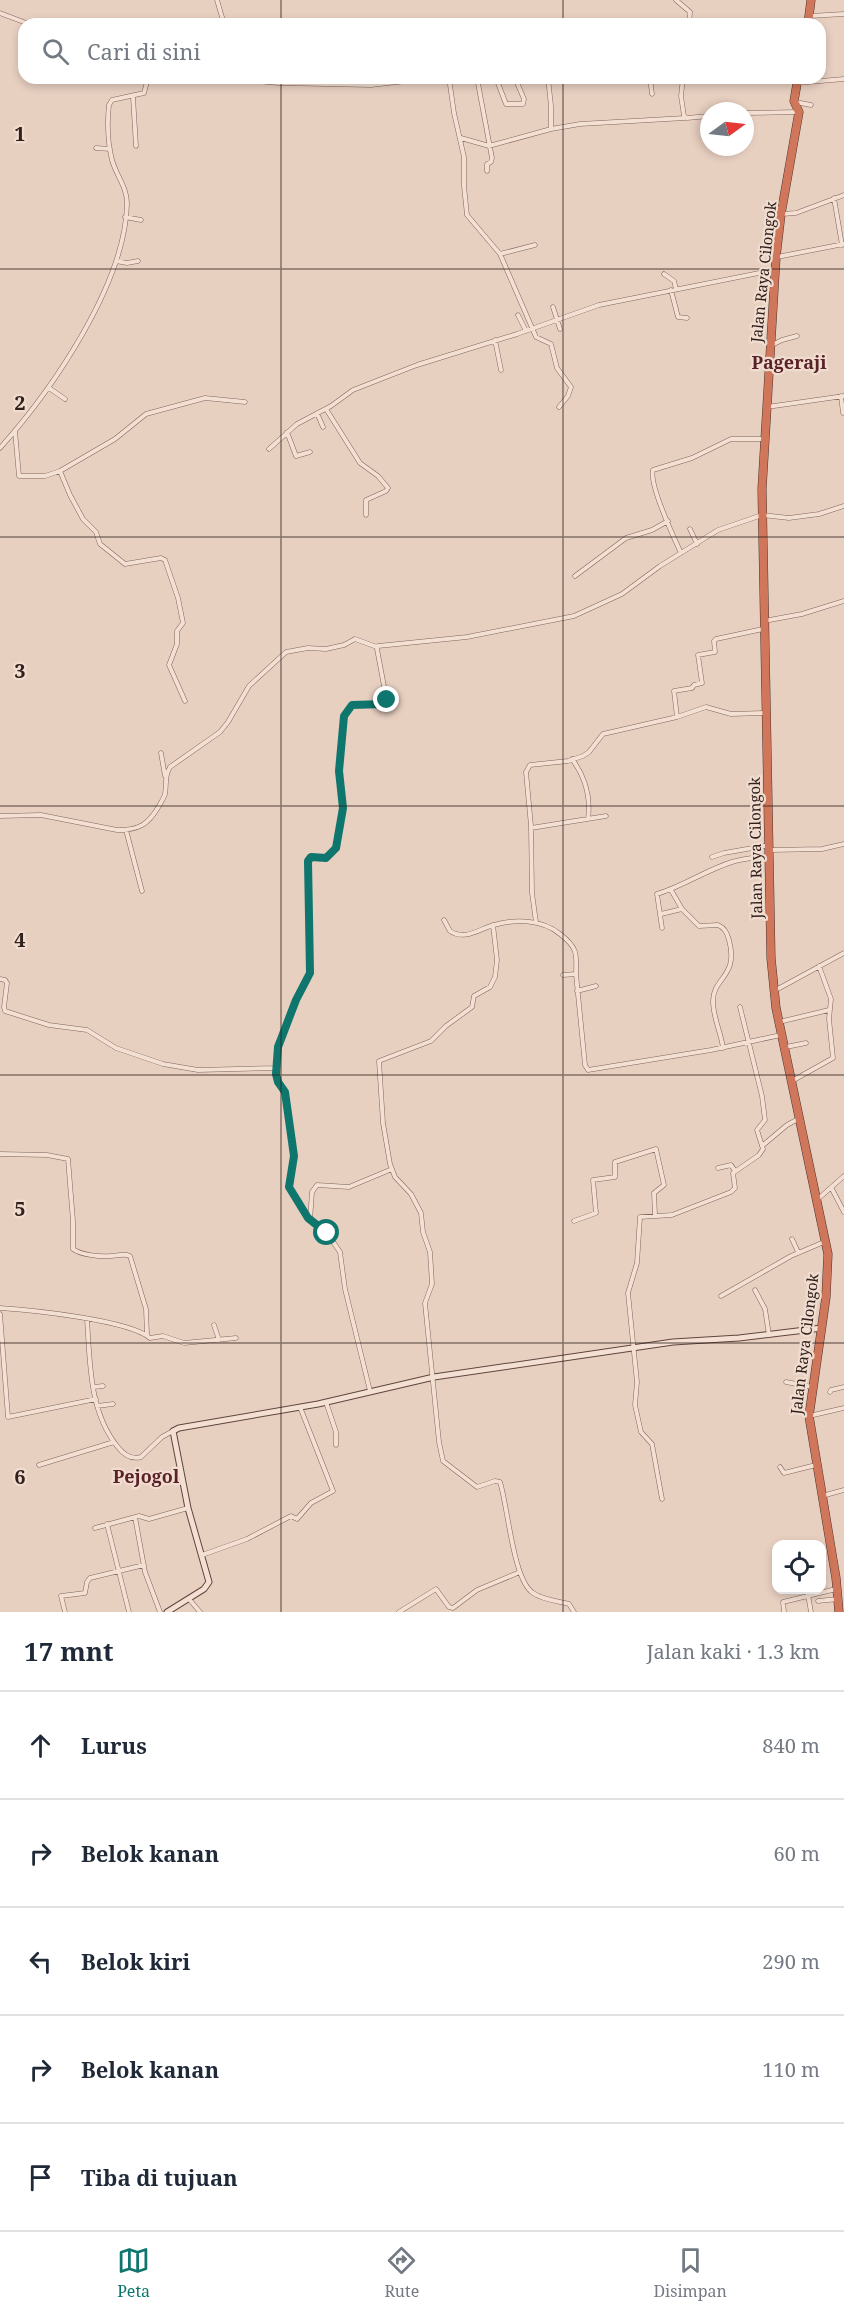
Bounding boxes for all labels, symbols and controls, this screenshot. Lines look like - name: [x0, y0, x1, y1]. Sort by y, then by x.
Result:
- search box: [18, 18, 826, 84]
- icon: search: [39, 35, 72, 68]
- text: Cari di sini: [87, 36, 200, 66]
- north arrow: [700, 102, 754, 156]
- text: 1: [14, 120, 26, 147]
- street label: Jalan Raya Cilongok: [746, 200, 780, 344]
- district label: Pageraji: [751, 350, 827, 374]
- text: 2: [14, 389, 26, 416]
- text: 3: [14, 657, 26, 684]
- route end: [373, 686, 399, 712]
- street label: Jalan Raya Cilongok: [744, 777, 766, 920]
- text: 4: [14, 926, 26, 953]
- text: 5: [14, 1195, 26, 1222]
- route start: [313, 1219, 339, 1245]
- street label: Jalan Raya Cilongok: [785, 1272, 823, 1416]
- text: 6: [14, 1463, 26, 1490]
- district label: Pejogol: [113, 1464, 180, 1488]
- map controls: [772, 1540, 826, 1594]
- button: locate: [772, 1540, 826, 1594]
- text: 17 mnt: [24, 1633, 114, 1669]
- text: Jalan kaki · 1.3 km: [646, 1638, 820, 1665]
- icon: ahead: [24, 1729, 57, 1762]
- text: Lurus: [81, 1730, 147, 1760]
- text: 840 m: [762, 1732, 820, 1759]
- icon: right: [24, 1837, 57, 1870]
- text: Belok kanan: [81, 1838, 219, 1868]
- text: 60 m: [774, 1840, 820, 1867]
- icon: left: [24, 1945, 57, 1978]
- text: Belok kiri: [81, 1946, 190, 1976]
- text: 290 m: [762, 1948, 820, 1975]
- icon: right: [24, 2053, 57, 2086]
- text: Belok kanan: [81, 2054, 219, 2084]
- text: 110 m: [762, 2056, 820, 2083]
- icon: arrive: [24, 2161, 57, 2194]
- text: Tiba di tujuan: [81, 2162, 238, 2192]
- tab: Peta: [117, 2244, 150, 2302]
- tab: Rute: [384, 2244, 419, 2302]
- tab: Disimpan: [653, 2244, 727, 2302]

